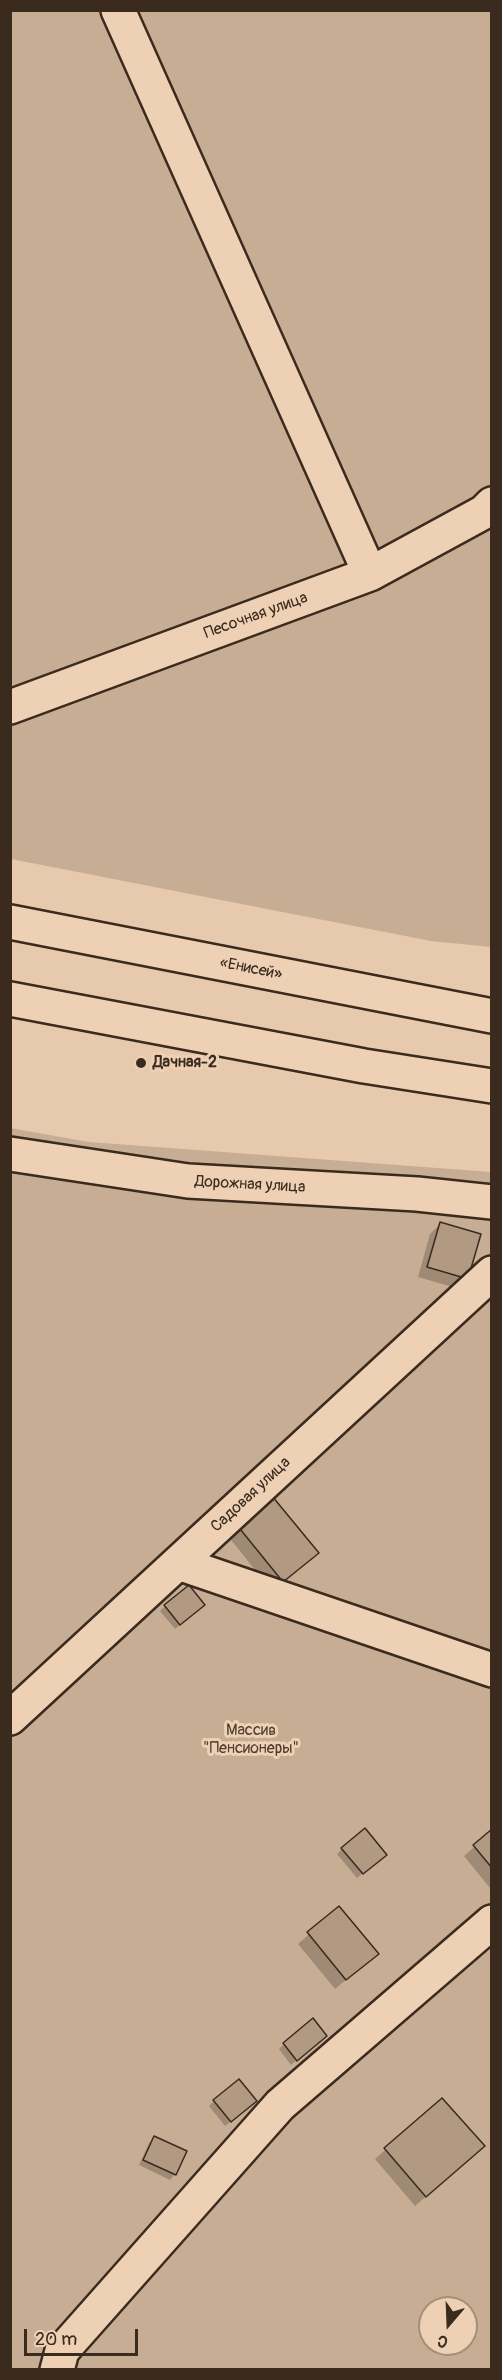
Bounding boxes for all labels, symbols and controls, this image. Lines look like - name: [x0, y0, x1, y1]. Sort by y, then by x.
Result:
- street label: Песочная улица: [202, 588, 310, 644]
- street label: «Енисей»: [218, 954, 284, 984]
- place label: Дачная-2: [153, 1053, 217, 1073]
- marker: Дачная-2: [134, 1056, 148, 1070]
- street label: Дорожная улица: [194, 1173, 306, 1197]
- street label: Садовая улица: [207, 1453, 295, 1537]
- park label: Массив "Пенсионеры": [203, 1721, 299, 1759]
- north arrow: [418, 2296, 478, 2356]
- scale bar: [27, 2317, 141, 2355]
- text: 20 m: [35, 2328, 77, 2351]
- text: С: [435, 2330, 451, 2352]

